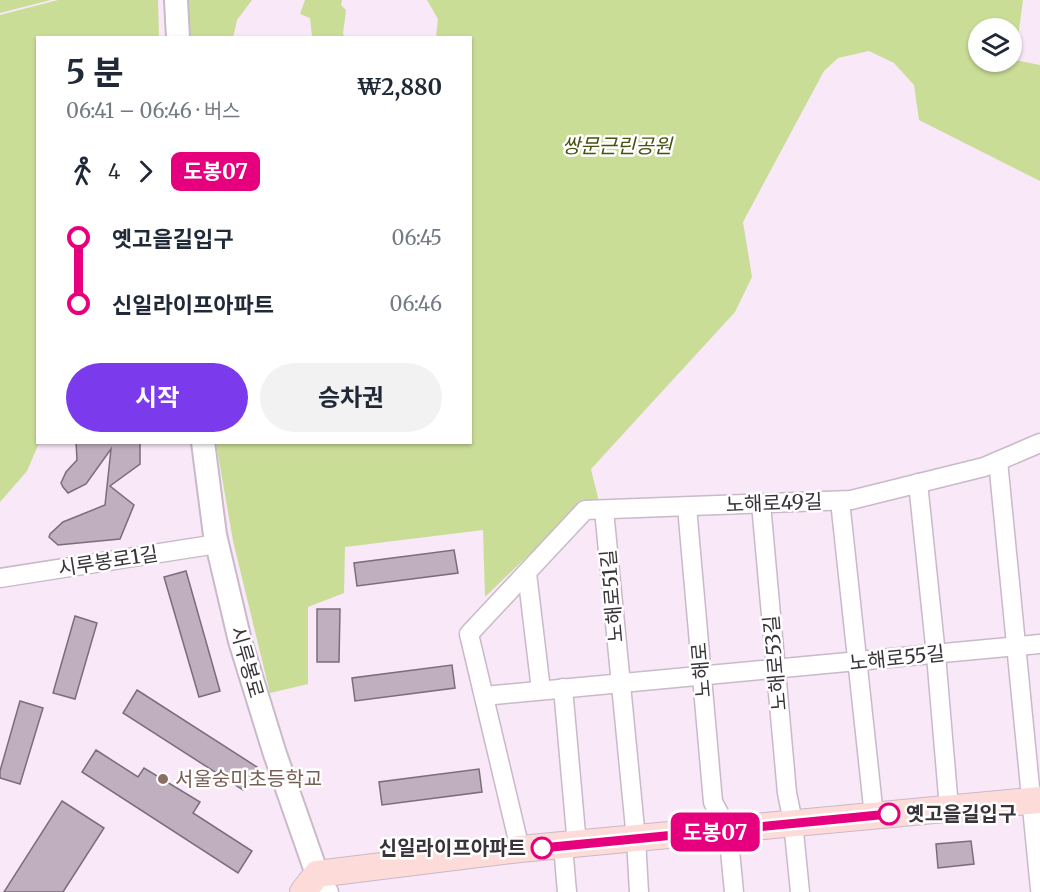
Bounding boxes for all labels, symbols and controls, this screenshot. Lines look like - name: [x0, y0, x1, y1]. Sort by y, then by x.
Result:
- map controls: [968, 18, 1022, 72]
- button: layers: [968, 18, 1022, 72]
- text: 5 분: [66, 52, 123, 93]
- text: ₩2,880: [357, 73, 442, 101]
- text: 06:41 – 06:46 · 버스: [66, 98, 241, 123]
- park label: 쌍문근린공원: [562, 133, 674, 158]
- icon: walk: [66, 155, 99, 188]
- icon: forward: [129, 155, 162, 188]
- text: 도봉07: [183, 158, 248, 185]
- text: 4: [108, 159, 120, 184]
- text: 옛고을길입구: [112, 225, 233, 253]
- text: 06:45: [392, 225, 442, 250]
- text: 신일라이프아파트: [112, 291, 274, 319]
- text: 06:46: [390, 291, 442, 316]
- button: 시작: [66, 363, 248, 432]
- button: 승차권: [260, 363, 442, 432]
- street label: 노해로49길: [725, 488, 823, 517]
- street label: 시루봉로1길: [56, 540, 160, 581]
- street label: 노해로51길: [595, 548, 628, 644]
- street label: 노해로53길: [758, 614, 791, 712]
- street label: 시루봉로: [225, 623, 270, 701]
- street label: 노해로55길: [848, 640, 946, 675]
- street label: 노해로: [686, 641, 715, 699]
- place label: 서울숭미초등학교: [175, 766, 322, 791]
- marker: 서울숭미초등학교: [156, 772, 170, 786]
- place label: 옛고을길입구: [906, 801, 1016, 826]
- marker: 옛고을길입구: [878, 803, 900, 825]
- line badge: 도봉07: [673, 812, 757, 852]
- text: 도봉07: [683, 819, 747, 846]
- place label: 신일라이프아파트: [379, 835, 526, 860]
- marker: 신일라이프아파트: [531, 837, 553, 859]

